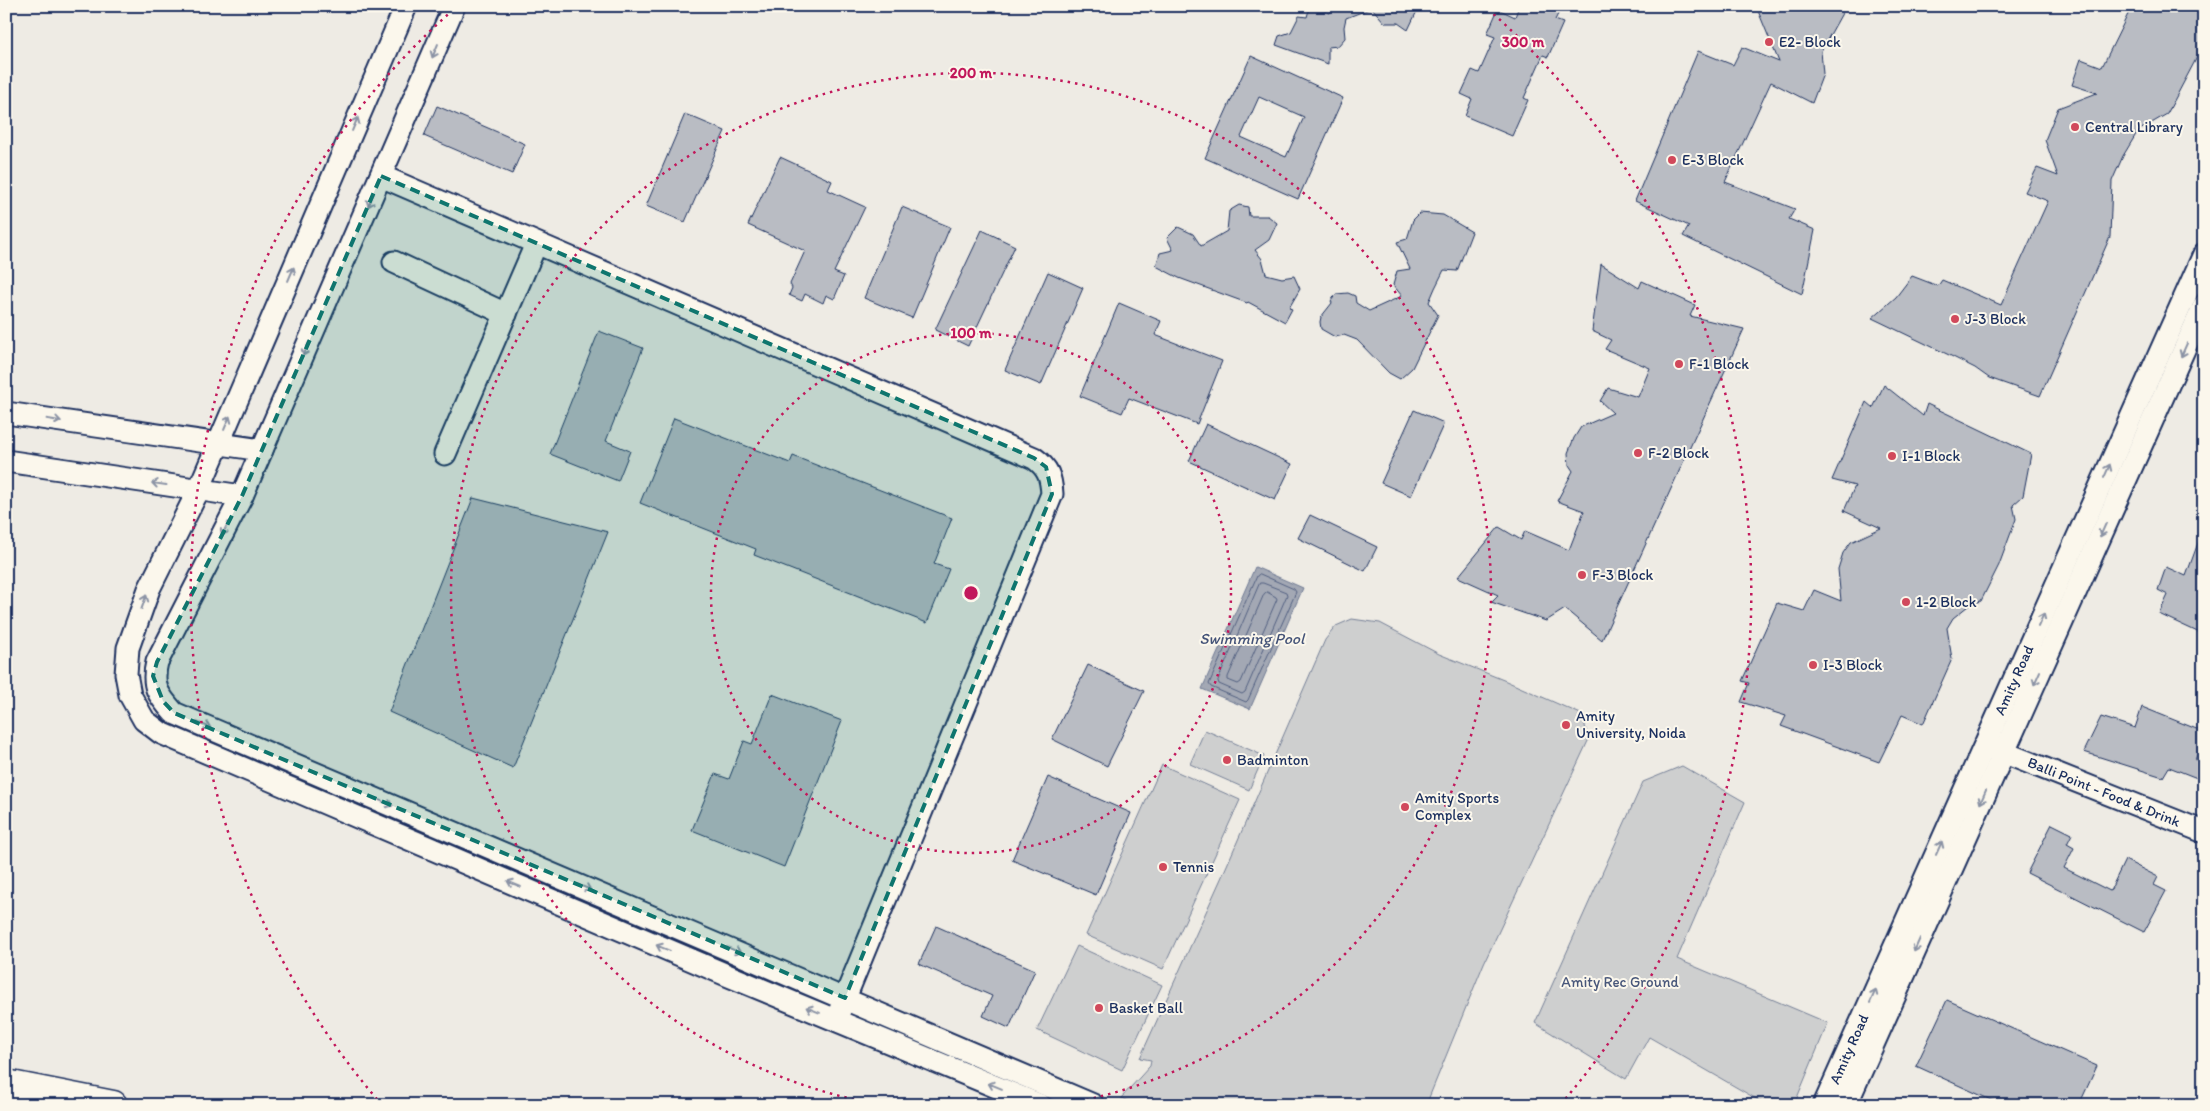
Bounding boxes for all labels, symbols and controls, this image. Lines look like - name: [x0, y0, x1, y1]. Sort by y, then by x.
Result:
- text: 300 m: [1502, 33, 1545, 51]
- place label: E2- Block: [1779, 33, 1841, 51]
- marker: E2- Block: [1763, 36, 1775, 48]
- one-way arrow: [430, 43, 439, 58]
- text: 200 m: [950, 64, 993, 82]
- one-way arrow: [351, 117, 361, 132]
- place label: Central Library: [2085, 118, 2183, 136]
- marker: Central Library: [2069, 121, 2081, 133]
- place label: E-3 Block: [1682, 151, 1744, 169]
- marker: E-3 Block: [1666, 154, 1678, 166]
- one-way arrow: [365, 192, 375, 207]
- one-way arrow: [287, 267, 297, 282]
- place label: J-3 Block: [1965, 310, 2026, 328]
- marker: J-3 Block: [1949, 313, 1961, 325]
- text: 100 m: [950, 324, 992, 342]
- one-way arrow: [300, 341, 310, 356]
- one-way arrow: [2178, 342, 2188, 357]
- place label: F-1 Block: [1689, 355, 1749, 373]
- marker: F-1 Block: [1673, 358, 1685, 370]
- one-way arrow: [46, 415, 62, 425]
- one-way arrow: [223, 416, 233, 431]
- place label: F-2 Block: [1648, 444, 1709, 462]
- marker: F-2 Block: [1632, 447, 1644, 459]
- place label: I-1 Block: [1902, 447, 1960, 465]
- marker: I-1 Block: [1886, 450, 1898, 462]
- one-way arrow: [2103, 464, 2112, 479]
- one-way arrow: [151, 478, 167, 488]
- one-way arrow: [220, 521, 229, 536]
- one-way arrow: [2098, 522, 2107, 537]
- place label: F-3 Block: [1592, 566, 1653, 584]
- marker: F-3 Block: [1576, 569, 1588, 581]
- centre of rings: [962, 584, 980, 602]
- place label: 1-2 Block: [1916, 593, 1977, 611]
- one-way arrow: [140, 595, 149, 610]
- marker: 1-2 Block: [1900, 596, 1912, 608]
- one-way arrow: [2036, 613, 2046, 628]
- water label: Swimming Pool: [1199, 629, 1306, 648]
- street label: Amity Road: [1991, 641, 2038, 718]
- place label: I-3 Block: [1823, 656, 1883, 674]
- marker: I-3 Block: [1807, 659, 1819, 671]
- one-way arrow: [2031, 670, 2041, 685]
- place label: Amity University, Noida: [1576, 707, 1686, 742]
- marker: Amity University, Noida: [1560, 719, 1572, 731]
- one-way arrow: [196, 721, 211, 731]
- place label: Badminton: [1237, 751, 1308, 769]
- street label: Balli Point - Food & Drink: [2025, 753, 2183, 831]
- marker: Badminton: [1221, 754, 1233, 766]
- place label: Amity Sports Complex: [1415, 789, 1499, 824]
- one-way arrow: [1978, 789, 1988, 804]
- one-way arrow: [378, 798, 393, 808]
- marker: Amity Sports Complex: [1399, 801, 1411, 813]
- one-way arrow: [1935, 841, 1944, 856]
- place label: Tennis: [1173, 858, 1214, 876]
- marker: Tennis: [1157, 861, 1169, 873]
- one-way arrow: [507, 878, 522, 888]
- one-way arrow: [576, 882, 591, 892]
- one-way arrow: [1912, 937, 1921, 952]
- one-way arrow: [656, 942, 671, 952]
- one-way arrow: [726, 947, 741, 956]
- park label: Amity Rec Ground: [1561, 973, 1679, 991]
- one-way arrow: [1868, 989, 1878, 1004]
- place label: Basket Ball: [1109, 999, 1184, 1017]
- marker: Basket Ball: [1093, 1002, 1105, 1014]
- one-way arrow: [806, 1005, 821, 1015]
- street label: Amity Road: [1826, 1010, 1873, 1087]
- one-way arrow: [988, 1081, 1003, 1090]

